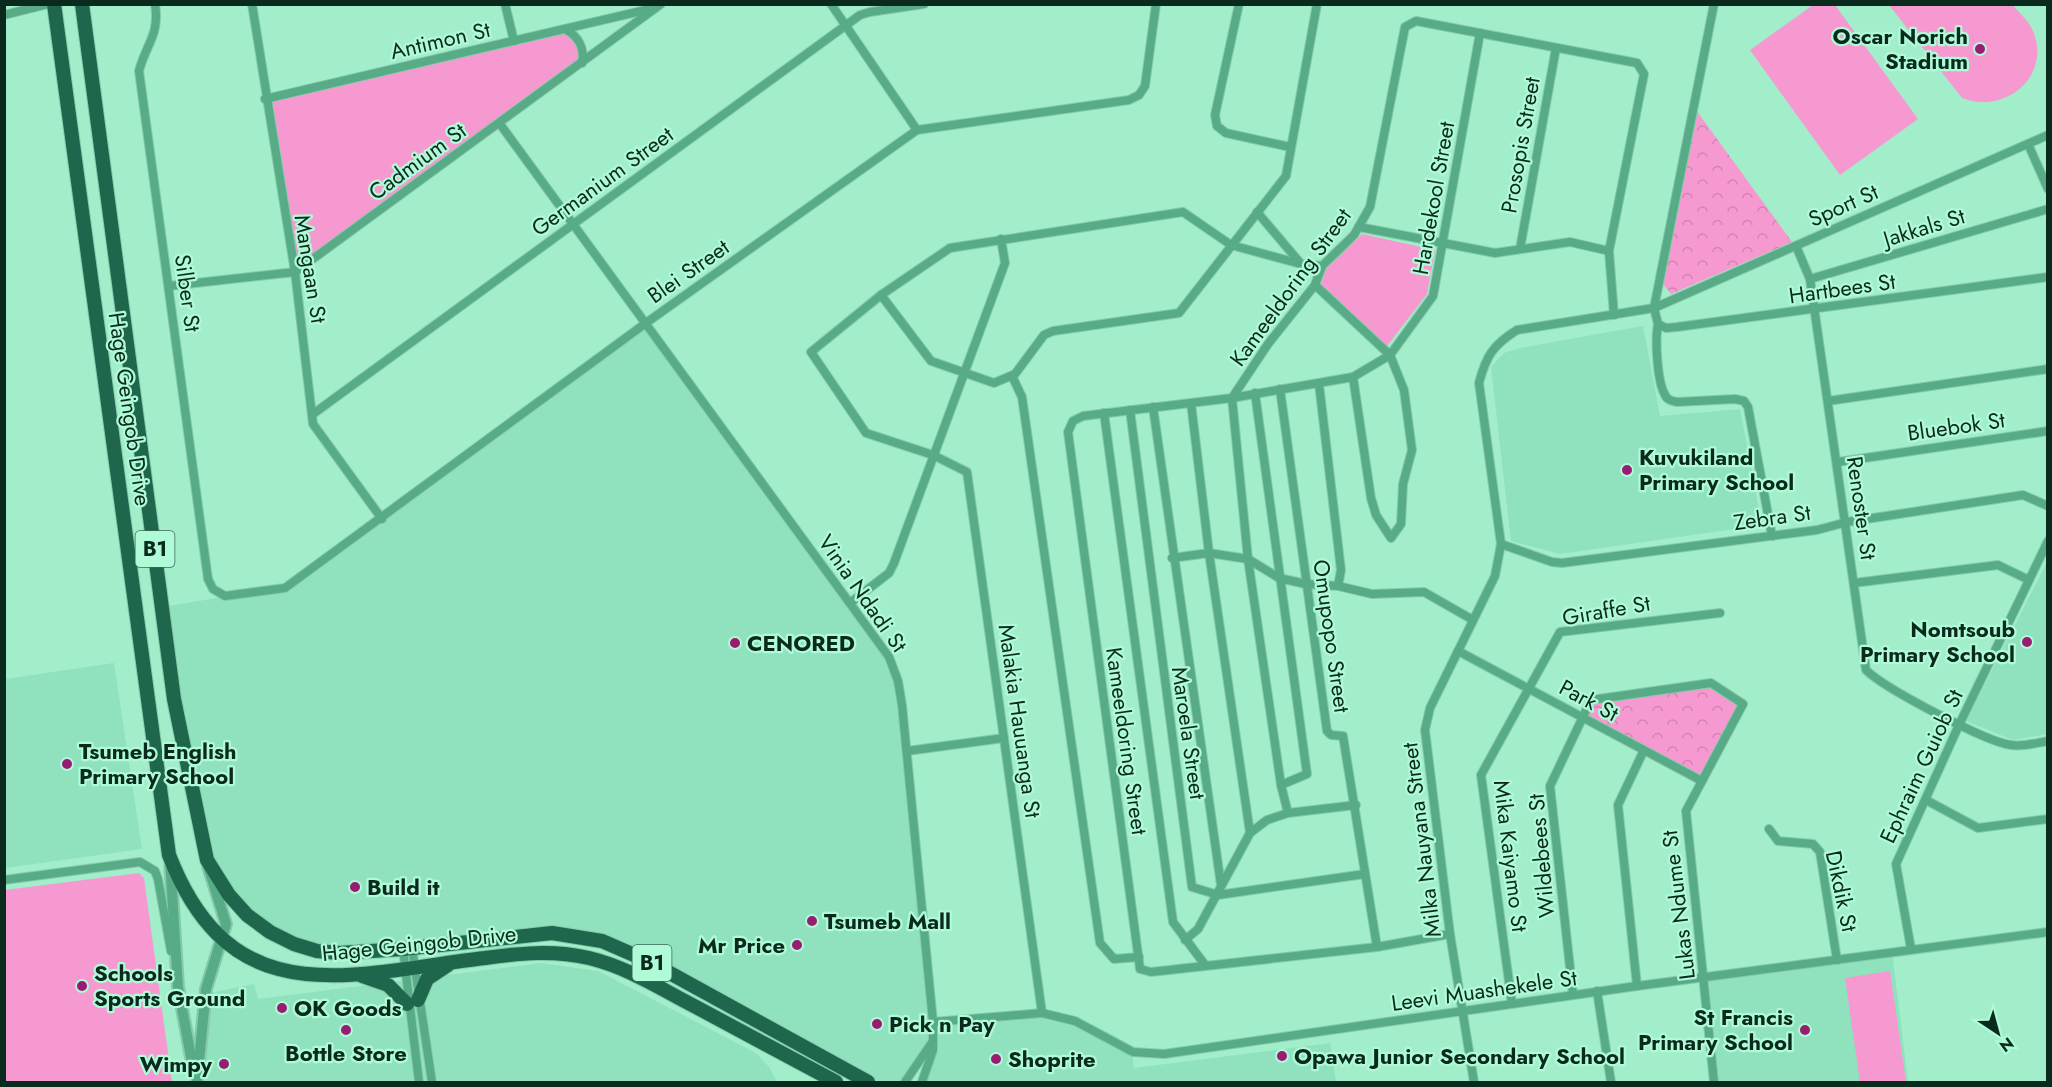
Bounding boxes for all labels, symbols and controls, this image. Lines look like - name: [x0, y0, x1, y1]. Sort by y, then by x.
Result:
- street label: Antimon St: [387, 13, 494, 67]
- place label: Oscar Norich Stadium: [1833, 20, 1968, 77]
- marker: Oscar Norich Stadium: [1973, 42, 1987, 56]
- street label: Prosopis Street: [1492, 74, 1548, 216]
- street label: Cadmium St: [362, 114, 473, 207]
- street label: Germanium Street: [524, 118, 680, 244]
- street label: Hardekool Street: [1404, 118, 1462, 277]
- street label: Sport St: [1803, 175, 1884, 235]
- street label: Jakkals St: [1876, 199, 1969, 255]
- street label: Kameeldoring Street: [1222, 201, 1359, 373]
- street label: Mangaan St: [287, 213, 335, 326]
- street label: Blei Street: [641, 231, 736, 311]
- street label: Silber St: [167, 252, 209, 335]
- street label: Hartbees St: [1787, 265, 1898, 311]
- street label: Hage Geingob Drive: [101, 310, 159, 508]
- street label: Bluebok St: [1905, 403, 2008, 449]
- place label: Kuvukiland Primary School: [1639, 441, 1794, 498]
- street label: Renoster St: [1839, 454, 1885, 563]
- marker: Kuvukiland Primary School: [1620, 463, 1634, 477]
- street label: Zebra St: [1732, 496, 1813, 538]
- street label: Vinia Ndadi St: [811, 528, 916, 659]
- road number: B1: [136, 531, 174, 567]
- street label: Omupopo Street: [1305, 557, 1359, 715]
- street label: Giraffe St: [1560, 586, 1653, 633]
- place label: Nomtsoub Primary School: [1860, 613, 2015, 670]
- street label: Malakia Hauuanga St: [991, 622, 1050, 821]
- place label: CENORED: [747, 627, 855, 659]
- marker: Nomtsoub Primary School: [2020, 635, 2034, 649]
- marker: CENORED: [728, 636, 742, 650]
- street label: Kameeldoring Street: [1098, 645, 1156, 837]
- street label: Maroela Street: [1164, 665, 1214, 802]
- street label: Park St: [1554, 671, 1625, 729]
- street label: Ephraim Guiob St: [1871, 683, 1971, 848]
- place label: Tsumeb English Primary School: [79, 735, 237, 792]
- street label: Milka Nauyana Street: [1393, 740, 1449, 939]
- marker: Tsumeb English Primary School: [60, 757, 74, 771]
- street label: Mika Kaiyamo St: [1486, 778, 1536, 934]
- street label: Wildebees St: [1520, 792, 1562, 919]
- street label: Lukas Ndume St: [1653, 828, 1703, 982]
- street label: Dikdik St: [1818, 847, 1866, 935]
- place label: Build it: [367, 871, 440, 903]
- marker: Build it: [348, 880, 362, 894]
- place label: Tsumeb Mall: [824, 905, 951, 937]
- marker: Tsumeb Mall: [805, 914, 819, 928]
- street label: Hage Geingob Drive: [320, 917, 518, 969]
- place label: Mr Price: [698, 929, 785, 961]
- marker: Mr Price: [790, 938, 804, 952]
- road number: B1: [632, 945, 672, 981]
- place label: Schools Sports Ground: [94, 957, 245, 1014]
- street label: Leevi Muashekele St: [1389, 961, 1579, 1019]
- marker: Schools Sports Ground: [75, 979, 89, 993]
- place label: OK Goods: [294, 992, 402, 1024]
- marker: OK Goods: [275, 1001, 289, 1015]
- place label: St Francis Primary School: [1638, 1001, 1793, 1058]
- north arrow: [1968, 1003, 2028, 1063]
- place label: Pick n Pay: [889, 1008, 995, 1040]
- marker: Pick n Pay: [870, 1017, 884, 1031]
- marker: Bottle Store: [339, 1023, 353, 1037]
- marker: St Francis Primary School: [1798, 1023, 1812, 1037]
- text: N: [1995, 1032, 2018, 1058]
- place label: Bottle Store: [285, 1037, 407, 1069]
- place label: Opawa Junior Secondary School: [1294, 1040, 1625, 1072]
- place label: Shoprite: [1008, 1043, 1096, 1075]
- place label: Wimpy: [140, 1048, 213, 1080]
- marker: Opawa Junior Secondary School: [1275, 1049, 1289, 1063]
- marker: Shoprite: [989, 1052, 1003, 1066]
- marker: Wimpy: [217, 1057, 231, 1071]

